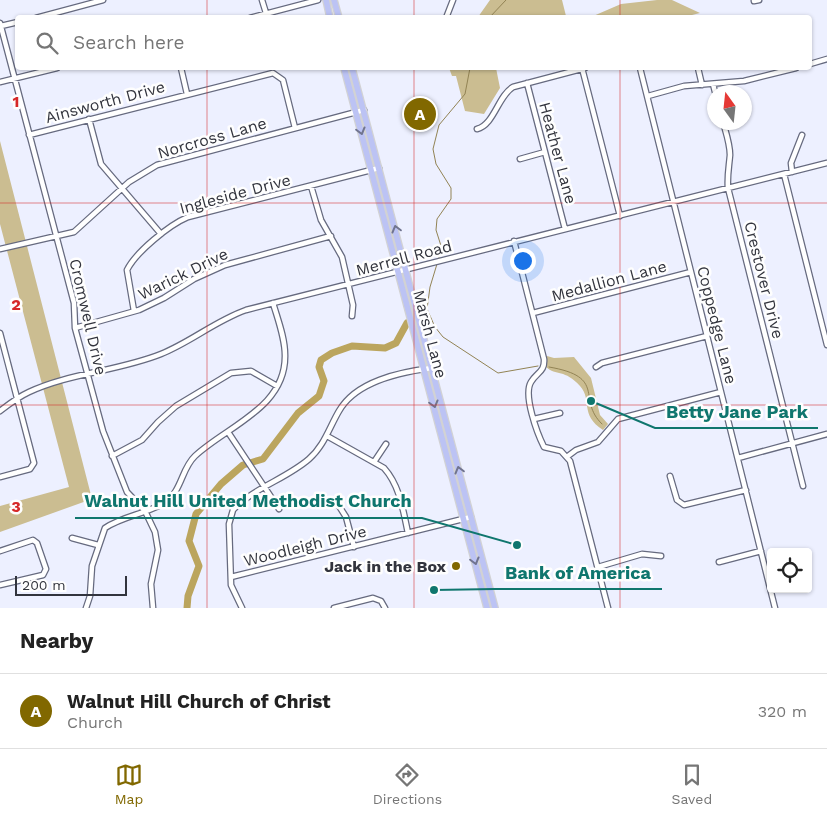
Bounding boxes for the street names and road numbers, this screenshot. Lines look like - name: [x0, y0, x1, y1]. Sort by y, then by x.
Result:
- street label: Ainsworth Drive: [43, 77, 167, 127]
- street label: Heather Lane: [535, 100, 581, 206]
- street label: Norcross Lane: [155, 113, 269, 163]
- street label: Ingleside Drive: [177, 170, 293, 218]
- street label: Crestover Drive: [740, 219, 788, 341]
- street label: Merrell Road: [354, 236, 454, 280]
- street label: Warick Drive: [135, 244, 231, 304]
- street label: Medallion Lane: [549, 256, 669, 306]
- street label: Cromwell Drive: [65, 257, 111, 377]
- street label: Coppedge Lane: [693, 264, 741, 386]
- street label: Marsh Lane: [409, 288, 451, 380]
- street label: Woodleigh Drive: [242, 522, 368, 570]

